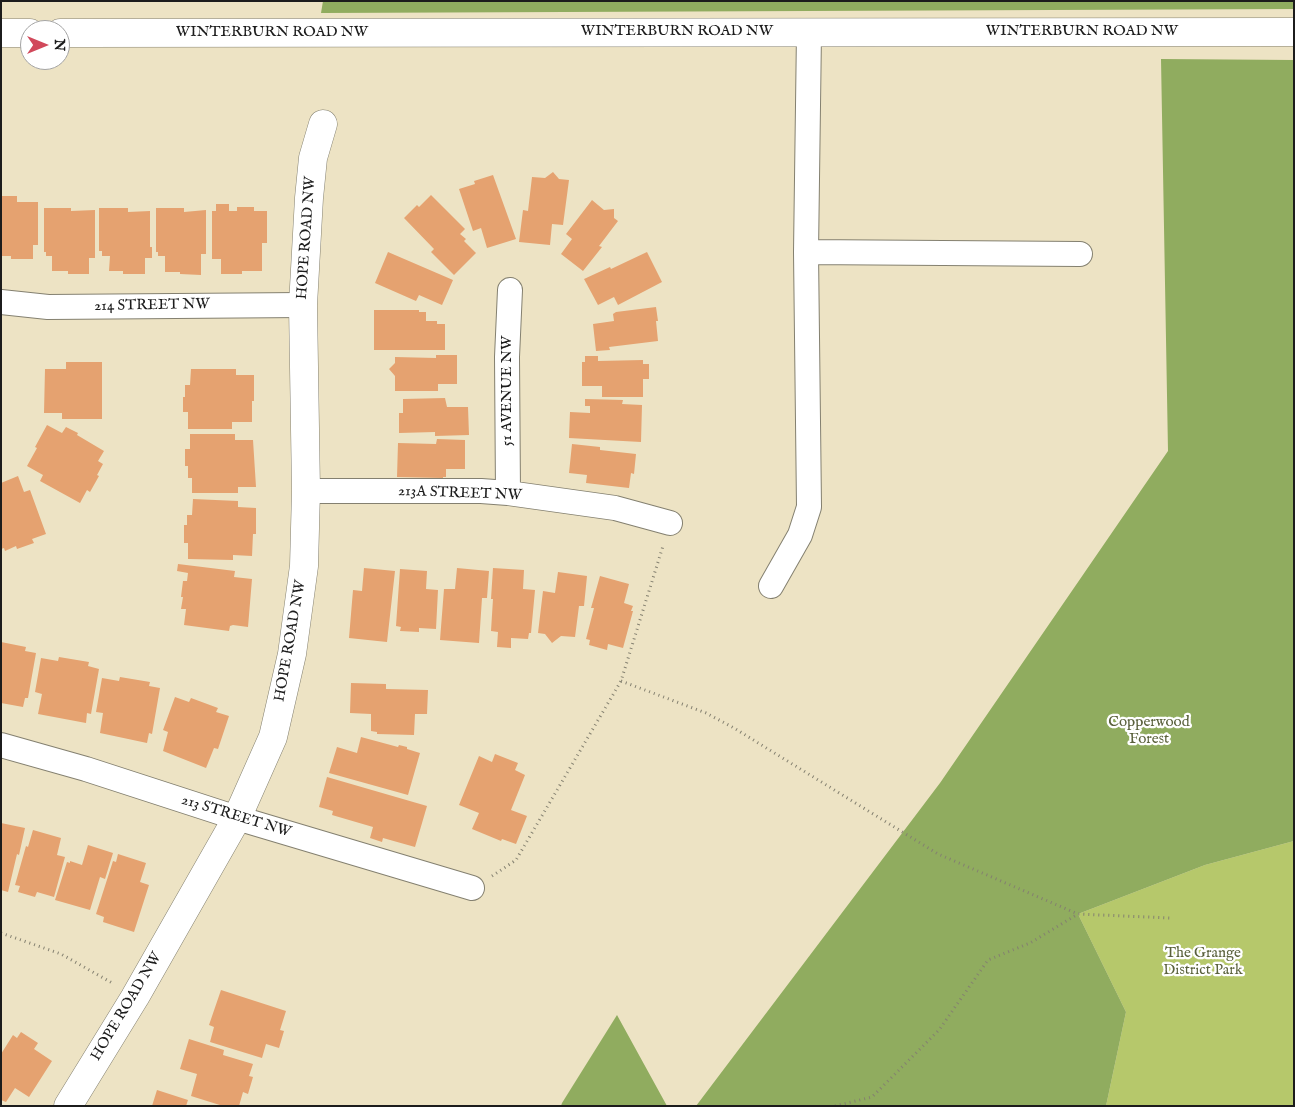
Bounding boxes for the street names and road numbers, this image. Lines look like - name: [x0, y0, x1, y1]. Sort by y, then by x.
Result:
- street label: WINTERBURN ROAD NW: [581, 23, 773, 41]
- street label: WINTERBURN ROAD NW: [986, 23, 1178, 41]
- street label: WINTERBURN ROAD NW: [176, 24, 368, 42]
- street label: HOPE ROAD NW: [294, 176, 320, 300]
- street label: 214 STREET NW: [94, 296, 210, 316]
- street label: 51 AVENUE NW: [499, 336, 517, 446]
- street label: 213A STREET NW: [398, 483, 522, 505]
- street label: HOPE ROAD NW: [271, 579, 311, 703]
- street label: 213 STREET NW: [179, 792, 293, 842]
- street label: HOPE ROAD NW: [88, 950, 166, 1064]

